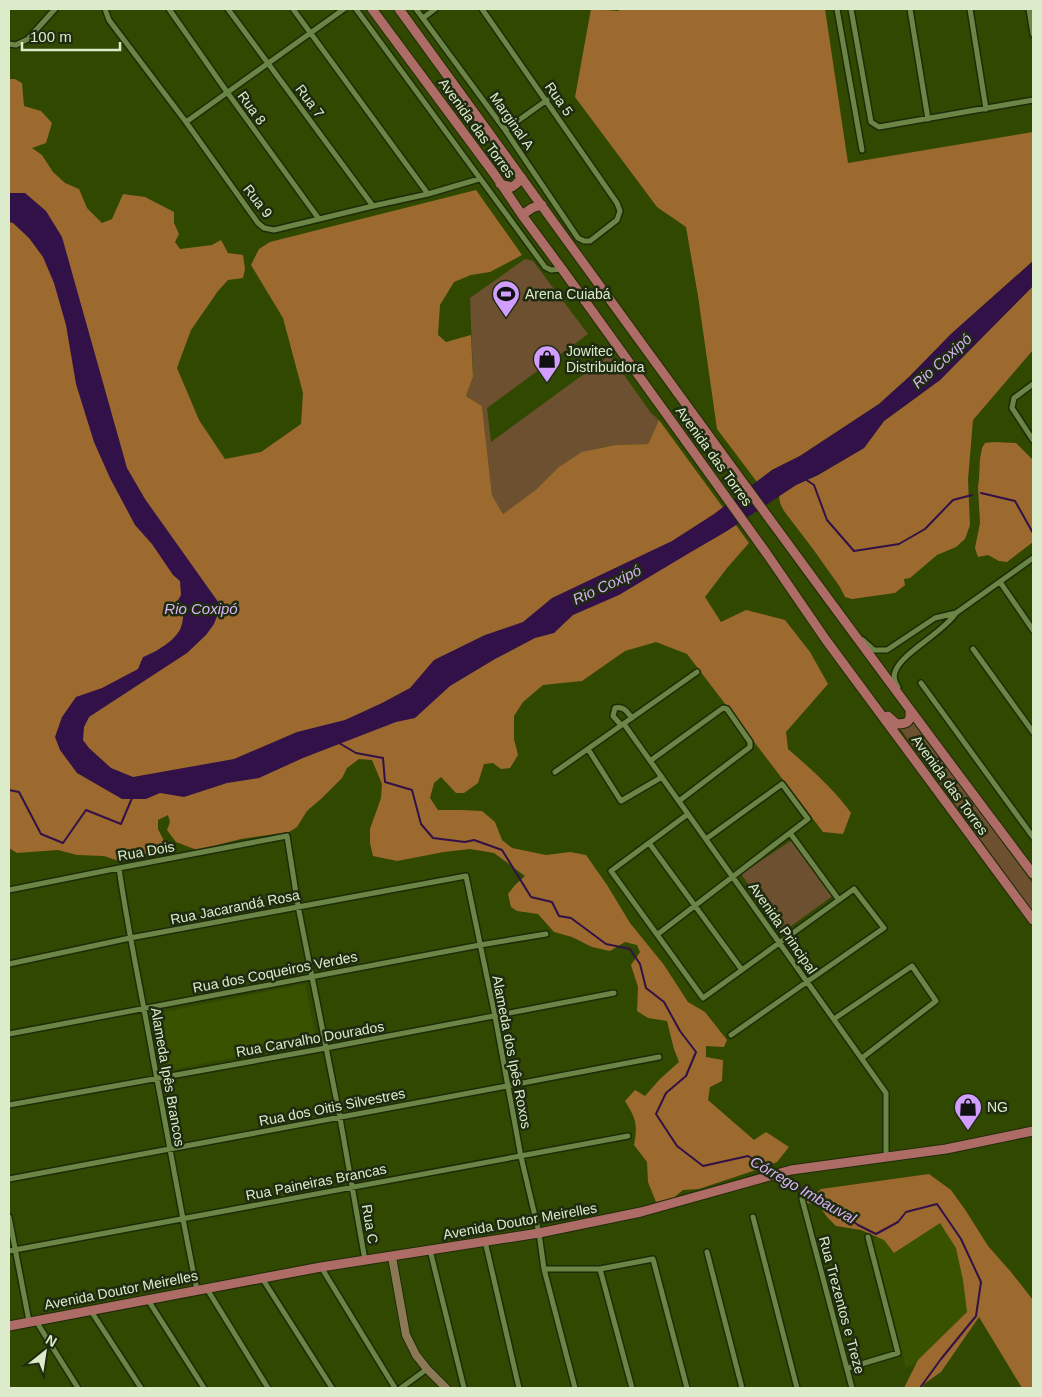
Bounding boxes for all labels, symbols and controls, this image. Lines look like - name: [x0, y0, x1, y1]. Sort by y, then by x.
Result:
- scale bar: [22, 20, 120, 52]
- text: 100 m: [30, 28, 72, 45]
- street label: Avenida das Torres: [435, 75, 519, 181]
- street label: Rua 5: [542, 79, 576, 119]
- street label: Rua 7: [292, 81, 328, 121]
- street label: Rua 8: [235, 88, 270, 128]
- street label: Marginal A: [486, 89, 538, 153]
- street label: Rua 9: [240, 181, 276, 221]
- sports icon: Arena Cuiabá: [491, 279, 521, 318]
- place label: Arena Cuiabá: [525, 286, 611, 302]
- water label: Rio Coxipó: [909, 330, 975, 391]
- place label: Jowitec Distribuidora: [566, 343, 645, 375]
- shop icon: Jowitec Distribuidora: [532, 344, 562, 383]
- street label: Avenida das Torres: [672, 403, 756, 509]
- water label: Rio Coxipó: [570, 561, 644, 608]
- water label: Rio Coxipó: [164, 600, 238, 617]
- street label: Avenida das Torres: [908, 732, 992, 838]
- street label: Rua Dois: [116, 838, 176, 864]
- street label: Avenida Principal: [745, 879, 821, 977]
- street label: Rua Jacarandá Rosa: [169, 887, 301, 927]
- street label: Rua dos Coqueiros Verdes: [191, 948, 359, 996]
- street label: Alameda dos Ipês Roxos: [489, 974, 535, 1130]
- street label: Alameda Ipês Brancos: [148, 1006, 188, 1148]
- street label: Rua Carvalho Dourados: [235, 1018, 385, 1060]
- street label: Rua dos Oitis Silvestres: [258, 1085, 406, 1129]
- shop icon: NG: [953, 1092, 983, 1131]
- place label: NG: [987, 1099, 1008, 1115]
- water label: Córrego Imbauval: [747, 1152, 860, 1227]
- street label: Rua Paineiras Brancas: [244, 1160, 388, 1204]
- street label: Avenida Doutor Meirelles: [442, 1200, 598, 1242]
- street label: Rua C: [359, 1203, 381, 1245]
- street label: Rua Trezentos e Treze: [816, 1235, 868, 1376]
- street label: Avenida Doutor Meirelles: [43, 1267, 199, 1313]
- north arrow: [20, 1327, 70, 1377]
- text: N: [43, 1331, 60, 1350]

